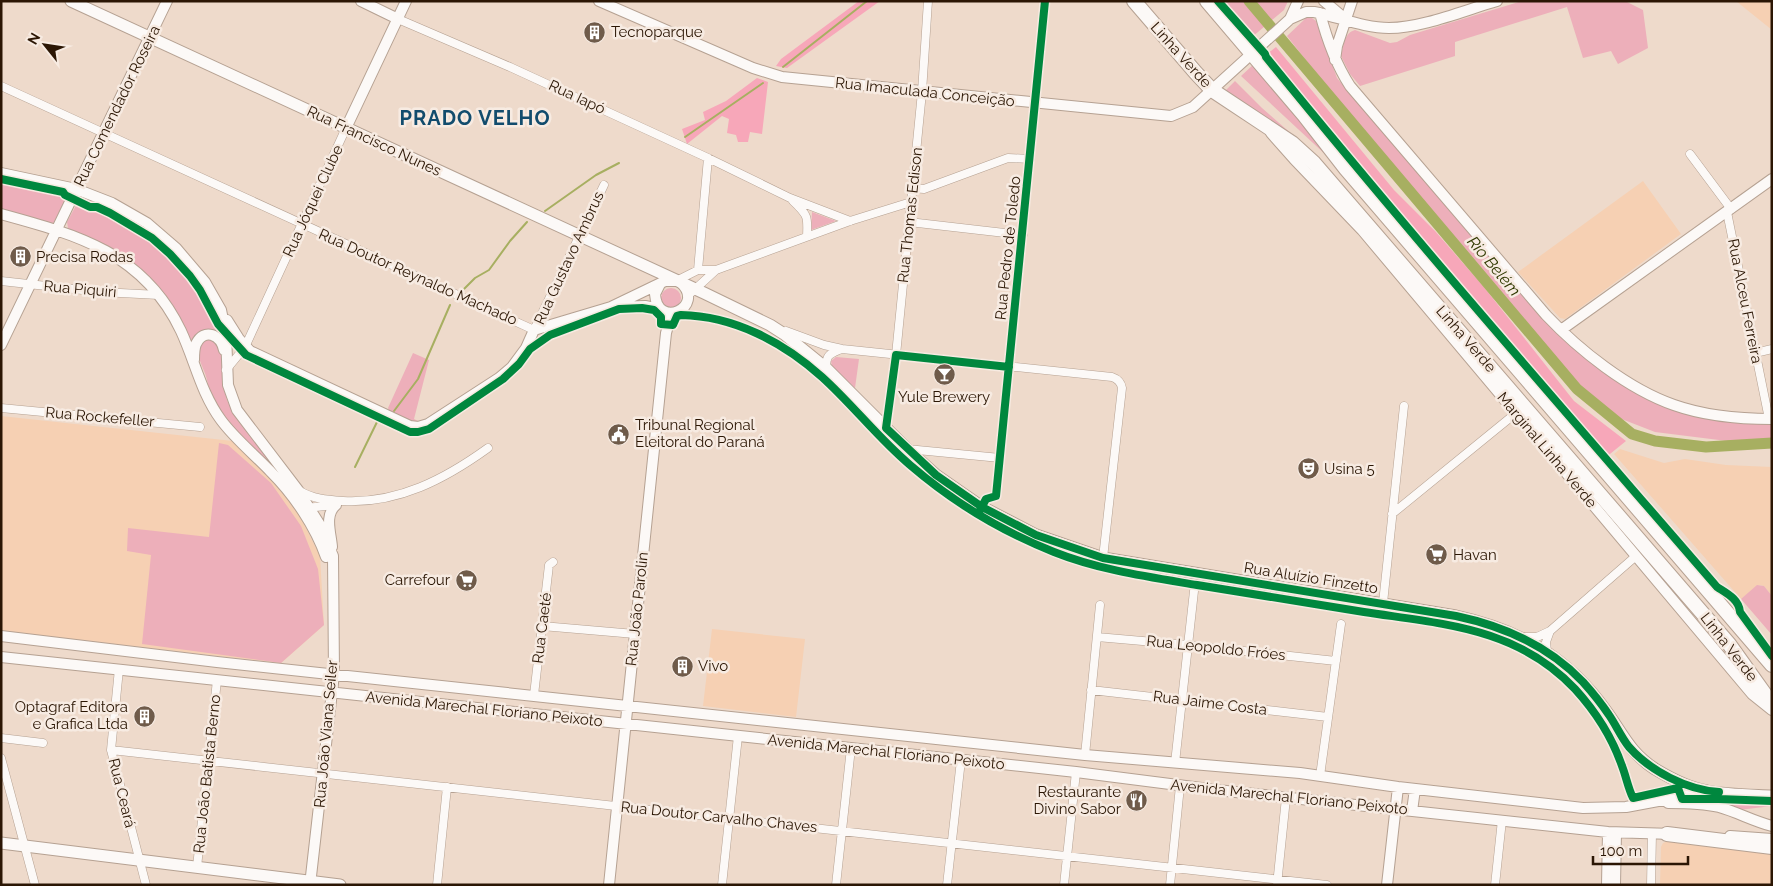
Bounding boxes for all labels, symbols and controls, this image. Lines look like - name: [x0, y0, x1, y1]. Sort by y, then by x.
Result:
- street label: Linha Verde: [1147, 18, 1215, 92]
- north arrow: [20, 20, 70, 70]
- building icon: Tecnoparque: [583, 20, 607, 44]
- street label: Rua Comendador Roseira: [70, 23, 164, 189]
- place label: Tecnoparque: [611, 23, 703, 41]
- text: N: [24, 30, 43, 47]
- street label: Rua Imaculada Conceição: [834, 74, 1016, 110]
- street label: Rua Iapó: [546, 76, 608, 118]
- street label: Rua Francisco Nunes: [304, 102, 444, 180]
- district label: PRADO VELHO: [400, 106, 551, 130]
- street label: Rua Jóquei Clube: [279, 142, 347, 260]
- street label: Rua Thomas Edison: [894, 146, 926, 284]
- street label: Rua Pedro de Toledo: [991, 175, 1025, 321]
- street label: Rua Gustavo Ambrus: [530, 188, 608, 328]
- street label: Rua Doutor Reynaldo Machado: [316, 225, 520, 329]
- water label: Rio Belém: [1464, 232, 1524, 300]
- street label: Rua Alceu Ferreira: [1724, 237, 1766, 365]
- building icon: Precisa Rodas: [8, 245, 32, 269]
- place label: Precisa Rodas: [36, 248, 133, 266]
- street label: Rua Piquiri: [43, 277, 117, 301]
- street label: Linha Verde: [1432, 302, 1500, 376]
- bar icon: Yule Brewery: [932, 362, 956, 386]
- place label: Yule Brewery: [898, 388, 990, 406]
- street label: Marginal Linha Verde: [1493, 389, 1601, 512]
- street label: Rua Rockefeller: [45, 403, 156, 431]
- place label: Tribunal Regional Eleitoral do Paraná: [635, 416, 765, 451]
- public building icon: Tribunal Regional Eleitoral do Paraná: [607, 422, 631, 446]
- theatre icon: Usina 5: [1296, 457, 1320, 481]
- place label: Usina 5: [1324, 460, 1375, 478]
- supermarket icon: Havan: [1425, 543, 1449, 567]
- place label: Havan: [1453, 546, 1497, 564]
- street label: Rua João Parolin: [622, 551, 652, 667]
- street label: Rua Aluízio Finzetto: [1243, 559, 1379, 598]
- supermarket icon: Carrefour: [454, 568, 478, 592]
- place label: Carrefour: [385, 571, 451, 589]
- street label: Rua Caeté: [529, 591, 555, 665]
- street label: Linha Verde: [1697, 609, 1762, 685]
- street label: Rua Leopoldo Fróes: [1146, 632, 1286, 664]
- building icon: Vivo: [670, 654, 694, 678]
- place label: Vivo: [698, 657, 728, 675]
- street label: Rua João Viana Seiler: [311, 659, 341, 809]
- street label: Rua Jaime Costa: [1152, 687, 1268, 719]
- street label: Avenida Marechal Floriano Peixoto: [365, 688, 604, 730]
- street label: Rua João Batista Berno: [190, 694, 224, 854]
- place label: Optagraf Editora e Grafica Ltda: [15, 698, 128, 733]
- building icon: Optagraf Editora e Grafica Ltda: [132, 704, 156, 728]
- street label: Avenida Marechal Floriano Peixoto: [767, 731, 1006, 773]
- street label: Rua Ceará: [105, 756, 139, 830]
- street label: Avenida Marechal Floriano Peixoto: [1170, 776, 1409, 818]
- place label: Restaurante Divino Sabor: [1034, 783, 1122, 818]
- restaurant icon: Restaurante Divino Sabor: [1125, 789, 1149, 813]
- street label: Rua Doutor Carvalho Chaves: [620, 798, 818, 836]
- scale bar: [1593, 834, 1688, 866]
- text: 100 m: [1600, 842, 1642, 860]

